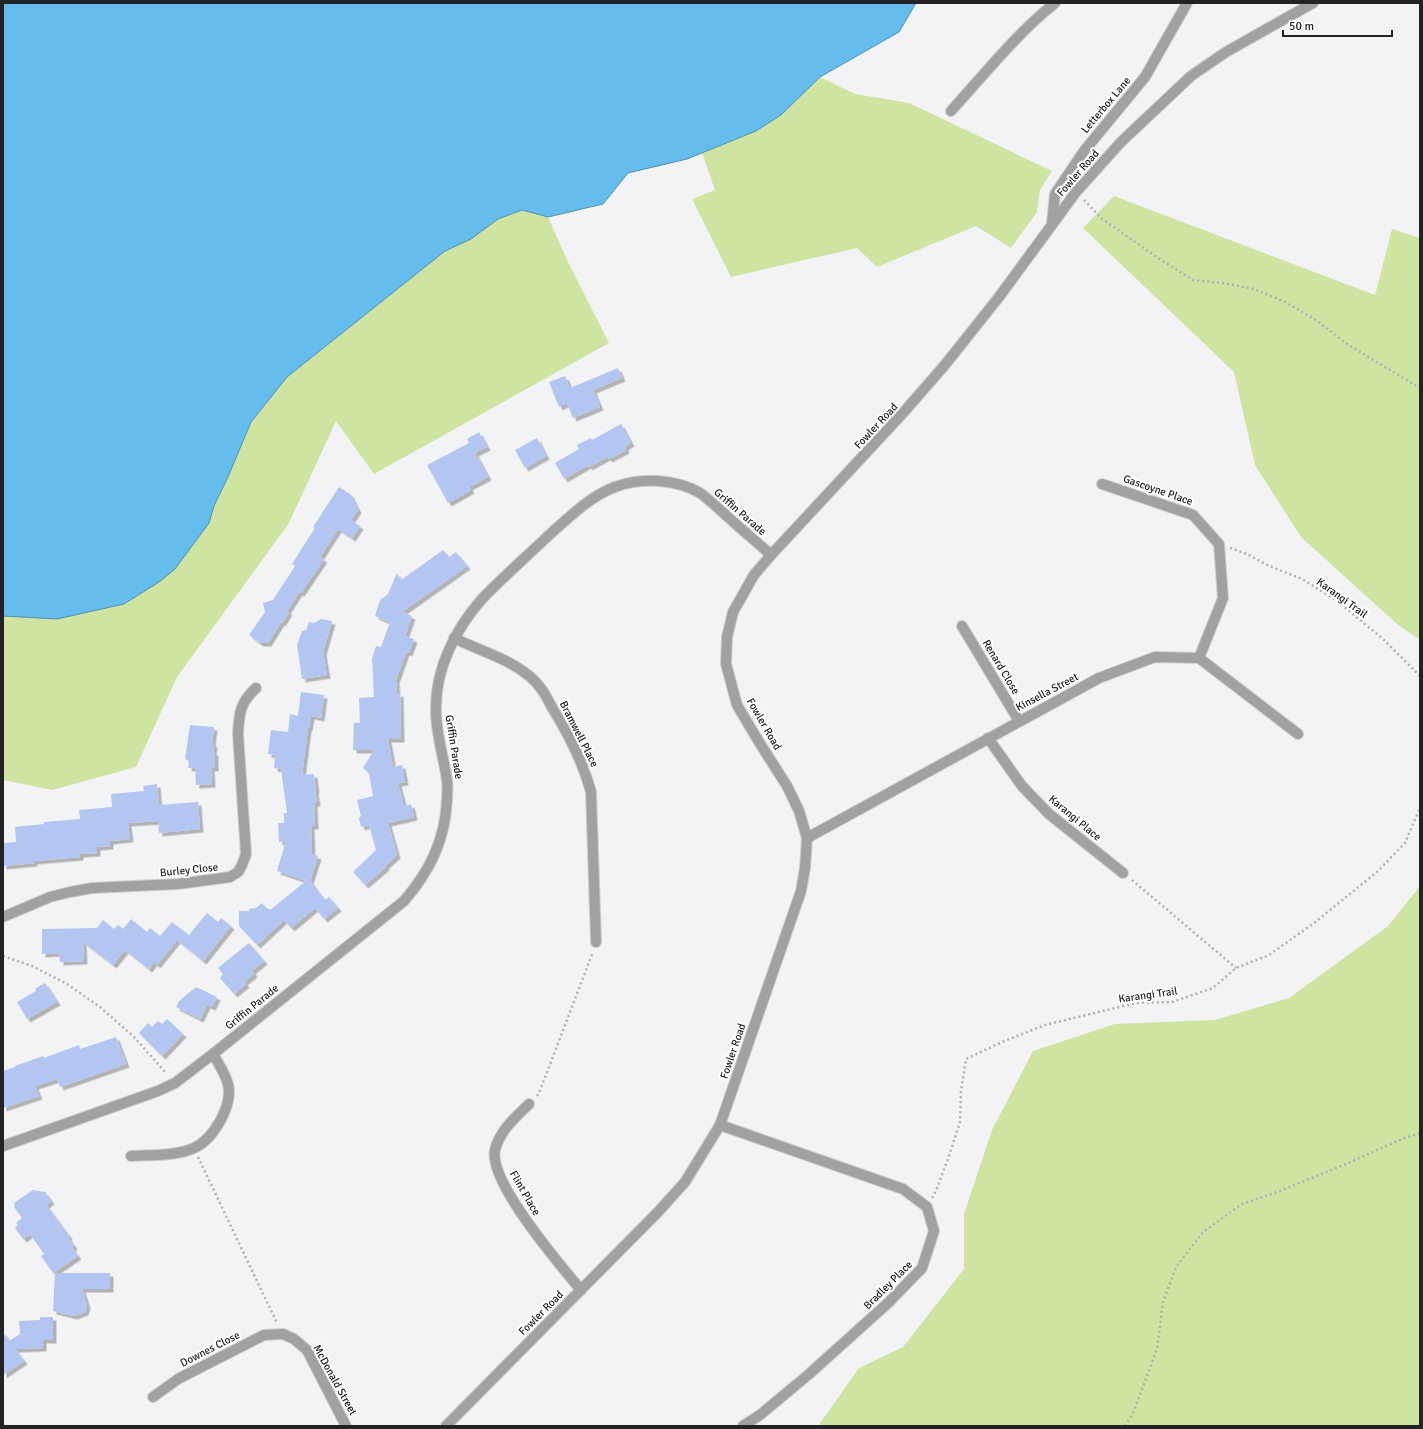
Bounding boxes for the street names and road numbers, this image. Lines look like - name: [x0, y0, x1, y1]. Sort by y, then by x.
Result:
- street label: Letterbox Lane: [1079, 74, 1133, 136]
- street label: Fowler Road: [1054, 147, 1102, 199]
- street label: Fowler Road: [852, 400, 901, 452]
- street label: Gascoyne Place: [1121, 472, 1195, 508]
- street label: Griffin Parade: [711, 486, 769, 538]
- street label: Karangi Trail: [1314, 575, 1370, 621]
- street label: Renard Close: [980, 637, 1022, 697]
- street label: Kinsella Street: [1014, 670, 1081, 714]
- street label: Fowler Road: [744, 696, 784, 752]
- street label: Bramwell Place: [557, 699, 601, 769]
- street label: Griffin Parade: [443, 714, 465, 780]
- street label: Karangi Place: [1046, 792, 1104, 844]
- street label: Burley Close: [159, 860, 219, 880]
- street label: Griffin Parade: [223, 982, 281, 1032]
- street label: Karangi Trail: [1118, 984, 1178, 1006]
- street label: Fowler Road: [717, 1021, 749, 1080]
- street label: Flint Place: [507, 1168, 543, 1218]
- street label: Bradley Place: [861, 1258, 915, 1312]
- street label: Fowler Road: [516, 1288, 566, 1338]
- street label: Downes Close: [178, 1328, 242, 1370]
- street label: McDonald Street: [310, 1342, 360, 1418]

